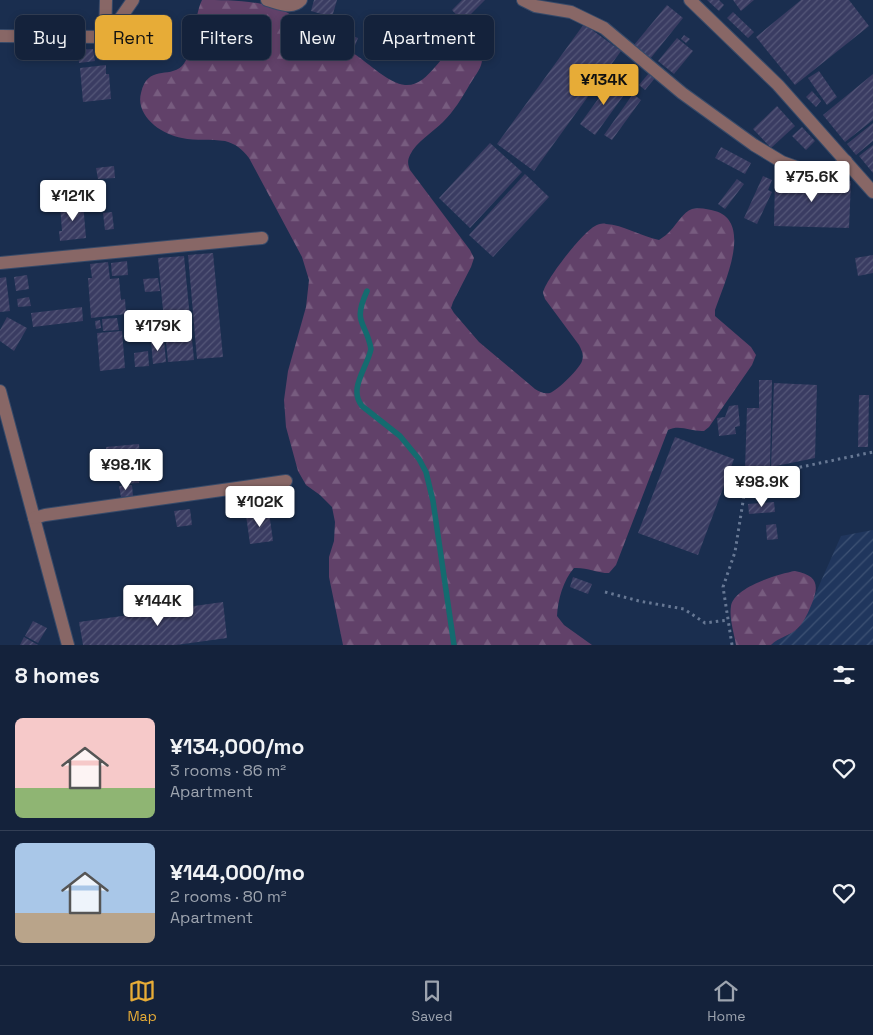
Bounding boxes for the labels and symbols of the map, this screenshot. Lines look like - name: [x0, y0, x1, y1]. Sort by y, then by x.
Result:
- pin: ¥134K: [569, 64, 639, 106]
- pin: ¥75.6K: [771, 160, 853, 203]
- pin: ¥121K: [38, 180, 108, 222]
- pin: ¥179K: [123, 310, 193, 352]
- pin: ¥98.1K: [85, 448, 167, 491]
- pin: ¥98.9K: [721, 466, 803, 508]
- pin: ¥102K: [225, 486, 295, 528]
- pin: ¥144K: [123, 584, 193, 627]

